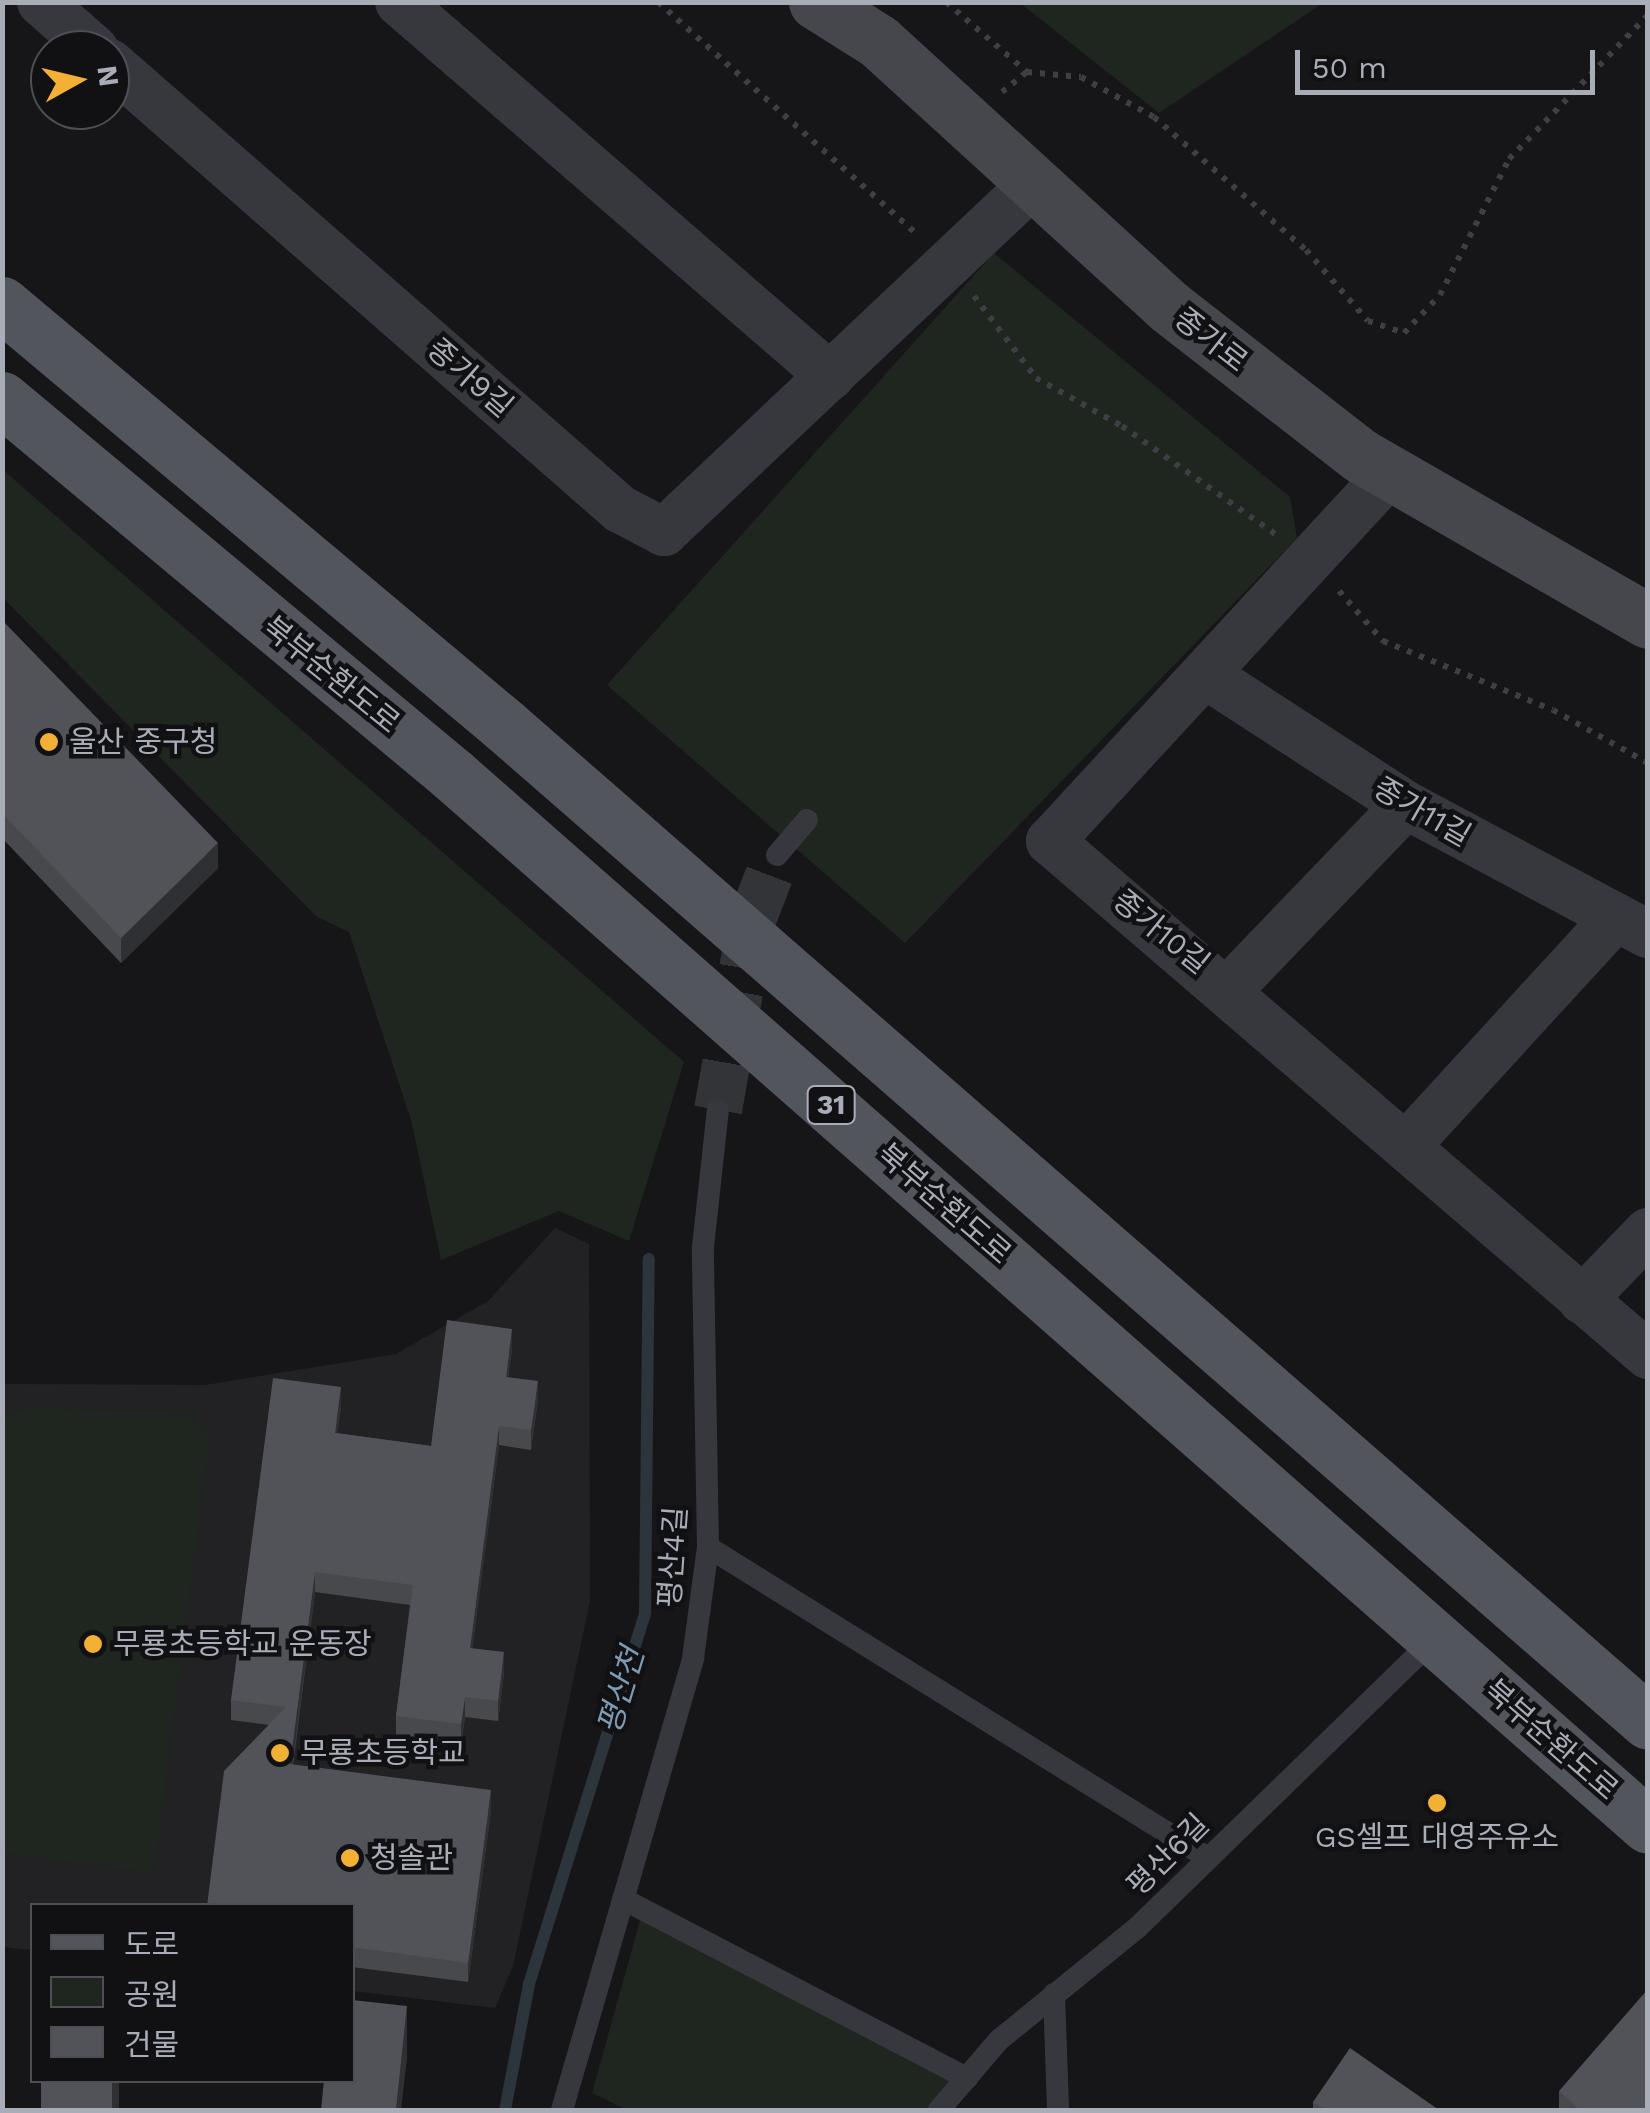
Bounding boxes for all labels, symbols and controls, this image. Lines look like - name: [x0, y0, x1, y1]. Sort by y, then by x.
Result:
- north arrow: [30, 30, 130, 130]
- scale bar: [1300, 30, 1600, 92]
- text: 50 m: [1312, 50, 1387, 85]
- text: N: [90, 63, 126, 89]
- street label: 종가로: [1167, 300, 1255, 380]
- street label: 종가9길: [420, 331, 520, 425]
- street label: 북부순환도로: [255, 609, 407, 741]
- place label: 울산 중구청: [69, 724, 217, 760]
- marker: 울산 중구청: [38, 731, 60, 753]
- street label: 종가11길: [1367, 770, 1477, 854]
- street label: 종가10길: [1106, 882, 1216, 982]
- road number: 31: [806, 1082, 856, 1128]
- street label: 북부순환도로: [870, 1136, 1018, 1272]
- street label: 평산4길: [652, 1505, 694, 1609]
- place label: 무룡초등학교 운동장: [113, 1626, 372, 1662]
- marker: 무룡초등학교 운동장: [82, 1633, 104, 1655]
- water label: 평산천: [590, 1643, 652, 1739]
- street label: 북부순환도로: [1477, 1672, 1625, 1808]
- place label: 무룡초등학교: [300, 1735, 466, 1771]
- marker: 무룡초등학교: [269, 1742, 291, 1764]
- marker: GS셀프 대영주유소: [1426, 1792, 1448, 1814]
- street label: 평산6길: [1120, 1807, 1216, 1903]
- place label: GS셀프 대영주유소: [1315, 1819, 1559, 1855]
- place label: 청솔관: [370, 1840, 453, 1876]
- marker: 청솔관: [339, 1847, 361, 1869]
- legend: [30, 1903, 355, 2083]
- text: 도로: [124, 1927, 179, 1962]
- text: 공원: [124, 1977, 179, 2012]
- text: 건물: [124, 2027, 179, 2062]

